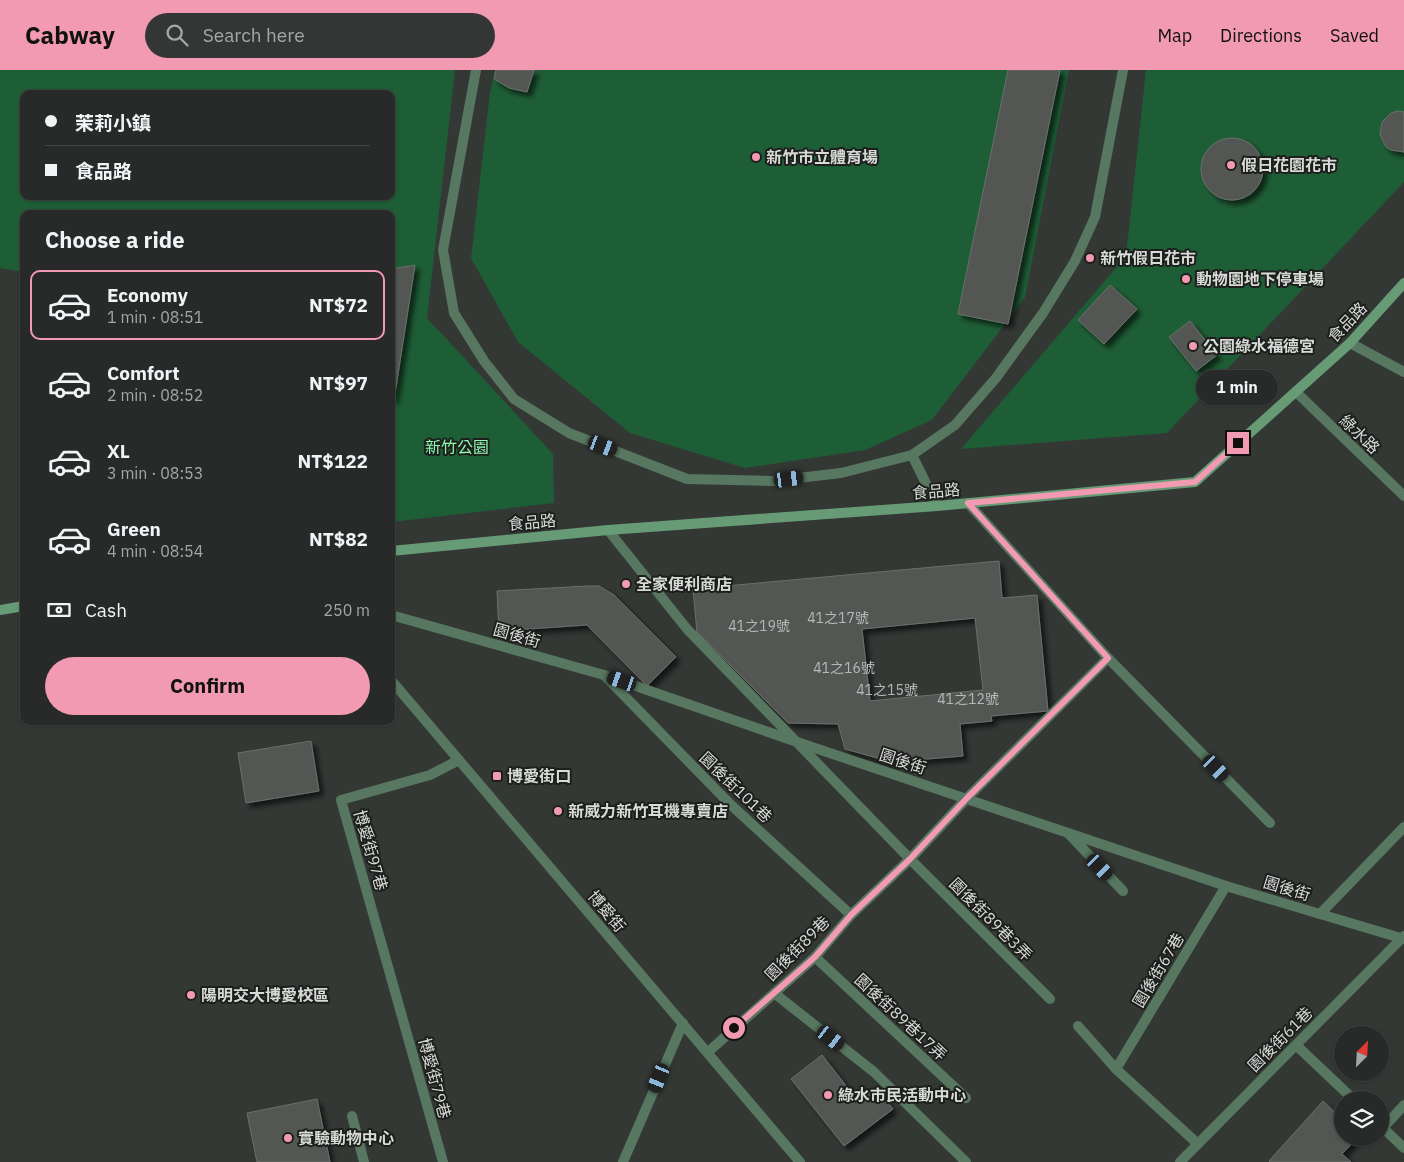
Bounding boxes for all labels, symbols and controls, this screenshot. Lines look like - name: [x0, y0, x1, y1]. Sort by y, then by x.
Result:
- search box: [145, 13, 495, 58]
- text: Cabway: [25, 19, 115, 51]
- icon: search: [163, 21, 191, 49]
- text: Search here: [203, 23, 305, 47]
- text: Map: [1157, 24, 1192, 47]
- text: Directions: [1220, 24, 1302, 47]
- text: Saved: [1330, 24, 1379, 47]
- text: 茉莉小鎮: [75, 111, 151, 135]
- place label: 新竹市立體育場: [766, 147, 878, 167]
- marker: 新竹市立體育場: [750, 151, 762, 163]
- place label: 假日花園花市: [1241, 155, 1337, 175]
- text: 食品路: [75, 159, 132, 183]
- marker: 假日花園花市: [1225, 159, 1237, 171]
- text: Choose a ride: [45, 225, 185, 254]
- place label: 新竹假日花市: [1100, 248, 1196, 268]
- marker: 新竹假日花市: [1084, 252, 1096, 264]
- place label: 動物園地下停車場: [1196, 269, 1324, 289]
- marker: 動物園地下停車場: [1180, 273, 1192, 285]
- icon: car: [47, 283, 92, 328]
- text: Economy: [107, 283, 188, 307]
- text: NT$72: [309, 293, 368, 317]
- street label: 食品路: [1323, 298, 1371, 346]
- text: 1 min · 08:51: [107, 307, 203, 327]
- place label: 公園綠水福德宮: [1203, 336, 1315, 356]
- marker: 公園綠水福德宮: [1187, 340, 1199, 352]
- icon: car: [47, 361, 92, 406]
- text: Comfort: [107, 361, 180, 385]
- callout: 1 min: [1197, 370, 1279, 406]
- text: NT$97: [309, 371, 368, 395]
- text: 1 min: [1216, 377, 1258, 397]
- text: 2 min · 08:52: [107, 385, 203, 405]
- street label: 綠水路: [1336, 410, 1384, 458]
- route end: [1227, 432, 1249, 454]
- car: [586, 434, 619, 458]
- park label: 新竹公園: [425, 437, 489, 457]
- icon: car: [47, 439, 92, 484]
- text: XL: [107, 439, 130, 463]
- text: NT$122: [298, 449, 368, 473]
- text: 3 min · 08:53: [107, 463, 203, 483]
- car: [773, 470, 804, 488]
- street label: 食品路: [911, 479, 961, 503]
- street label: 食品路: [507, 510, 557, 534]
- icon: car: [47, 517, 92, 562]
- text: Green: [107, 517, 161, 541]
- text: NT$82: [309, 527, 368, 551]
- text: 4 min · 08:54: [107, 541, 203, 561]
- place label: 全家便利商店: [636, 574, 732, 594]
- marker: 全家便利商店: [620, 578, 632, 590]
- icon: cash: [45, 596, 73, 624]
- text: Cash: [85, 598, 127, 622]
- text: 250 m: [323, 600, 370, 620]
- house number: 41之17號: [807, 609, 869, 627]
- house number: 41之19號: [728, 617, 790, 635]
- street label: 園後街: [491, 619, 543, 651]
- button: Confirm: [45, 657, 370, 715]
- house number: 41之16號: [813, 659, 875, 677]
- car: [605, 669, 638, 693]
- house number: 41之15號: [856, 681, 918, 699]
- house number: 41之12號: [937, 690, 999, 708]
- street label: 園後街: [877, 744, 929, 778]
- street label: 園後街101巷: [696, 748, 776, 826]
- car: [1200, 752, 1231, 784]
- place label: 博愛街口: [507, 766, 571, 786]
- marker: 博愛街口: [491, 770, 503, 782]
- place label: 新威力新竹耳機專賣店: [568, 801, 728, 821]
- marker: 新威力新竹耳機專賣店: [552, 805, 564, 817]
- street label: 博愛街97巷: [350, 807, 392, 893]
- car: [1084, 851, 1115, 883]
- street label: 園後街: [1261, 871, 1313, 905]
- street label: 園後街89巷3弄: [945, 873, 1037, 965]
- street label: 博愛街: [584, 886, 630, 936]
- street label: 園後街89巷: [761, 912, 833, 984]
- street label: 園後街67巷: [1128, 929, 1188, 1011]
- street label: 園後街89巷17弄: [851, 969, 951, 1065]
- place label: 陽明交大博愛校區: [201, 985, 329, 1005]
- marker: 陽明交大博愛校區: [185, 989, 197, 1001]
- street label: 園後街61巷: [1244, 1003, 1316, 1075]
- route start: [723, 1017, 745, 1039]
- car: [814, 1023, 847, 1053]
- north arrow: [1334, 1026, 1389, 1081]
- map controls: [1334, 1026, 1389, 1146]
- street label: 博愛街79巷: [415, 1035, 455, 1121]
- car: [646, 1061, 671, 1095]
- place label: 綠水市民活動中心: [838, 1085, 966, 1105]
- marker: 綠水市民活動中心: [822, 1089, 834, 1101]
- button: layers: [1334, 1091, 1389, 1146]
- place label: 實驗動物中心: [298, 1128, 394, 1148]
- marker: 實驗動物中心: [282, 1132, 294, 1144]

